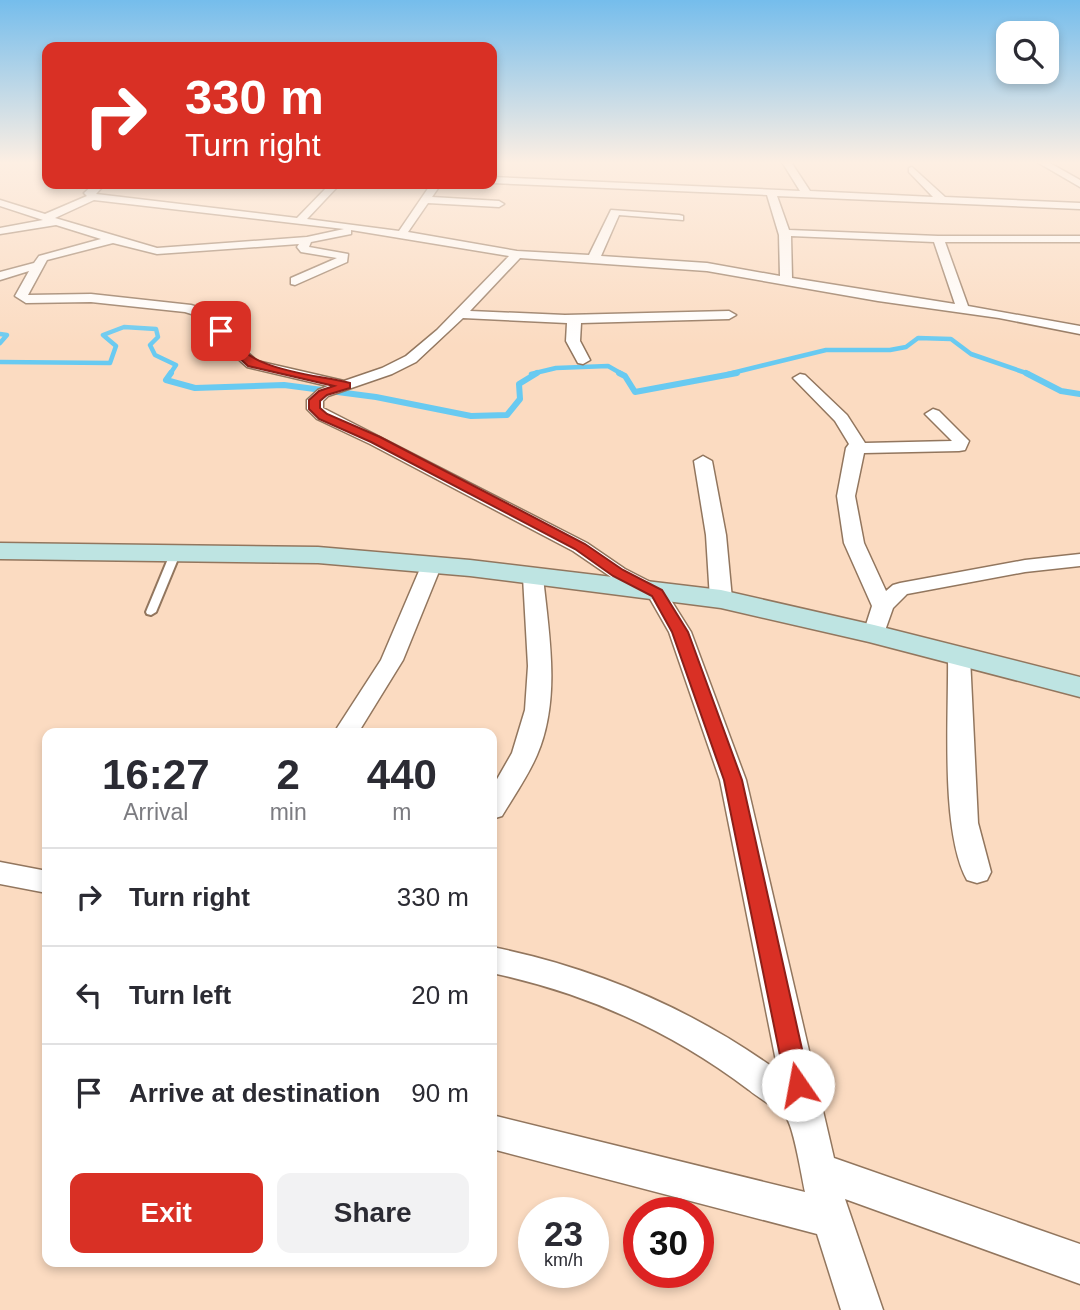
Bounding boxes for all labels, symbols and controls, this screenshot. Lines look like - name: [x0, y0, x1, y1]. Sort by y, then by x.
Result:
- map controls: [996, 21, 1059, 84]
- button: search: [996, 21, 1059, 84]
- icon: right: [70, 70, 161, 161]
- text: 330 m: [185, 70, 324, 124]
- text: Turn right: [185, 127, 321, 163]
- pin: [191, 301, 251, 361]
- icon: arrive: [202, 312, 240, 350]
- text: 16:27: [102, 751, 210, 798]
- text: 2: [276, 751, 300, 798]
- text: 440: [367, 751, 437, 798]
- text: Arrival: [123, 799, 188, 825]
- text: min: [270, 799, 307, 825]
- text: m: [392, 799, 411, 825]
- icon: right: [70, 878, 108, 916]
- text: Turn right: [129, 882, 250, 912]
- text: 330 m: [397, 882, 469, 912]
- icon: left: [70, 976, 108, 1014]
- text: Turn left: [129, 980, 231, 1010]
- text: 20 m: [411, 980, 469, 1010]
- position arrow: [761, 1048, 835, 1122]
- icon: arrive: [70, 1074, 108, 1112]
- text: Arrive at destination: [129, 1078, 380, 1108]
- text: 90 m: [411, 1078, 469, 1108]
- button: Exit: [70, 1173, 263, 1253]
- button: Share: [277, 1173, 469, 1253]
- speed limit sign: 30: [623, 1197, 714, 1288]
- text: 23: [544, 1214, 583, 1253]
- text: km/h: [544, 1250, 583, 1270]

